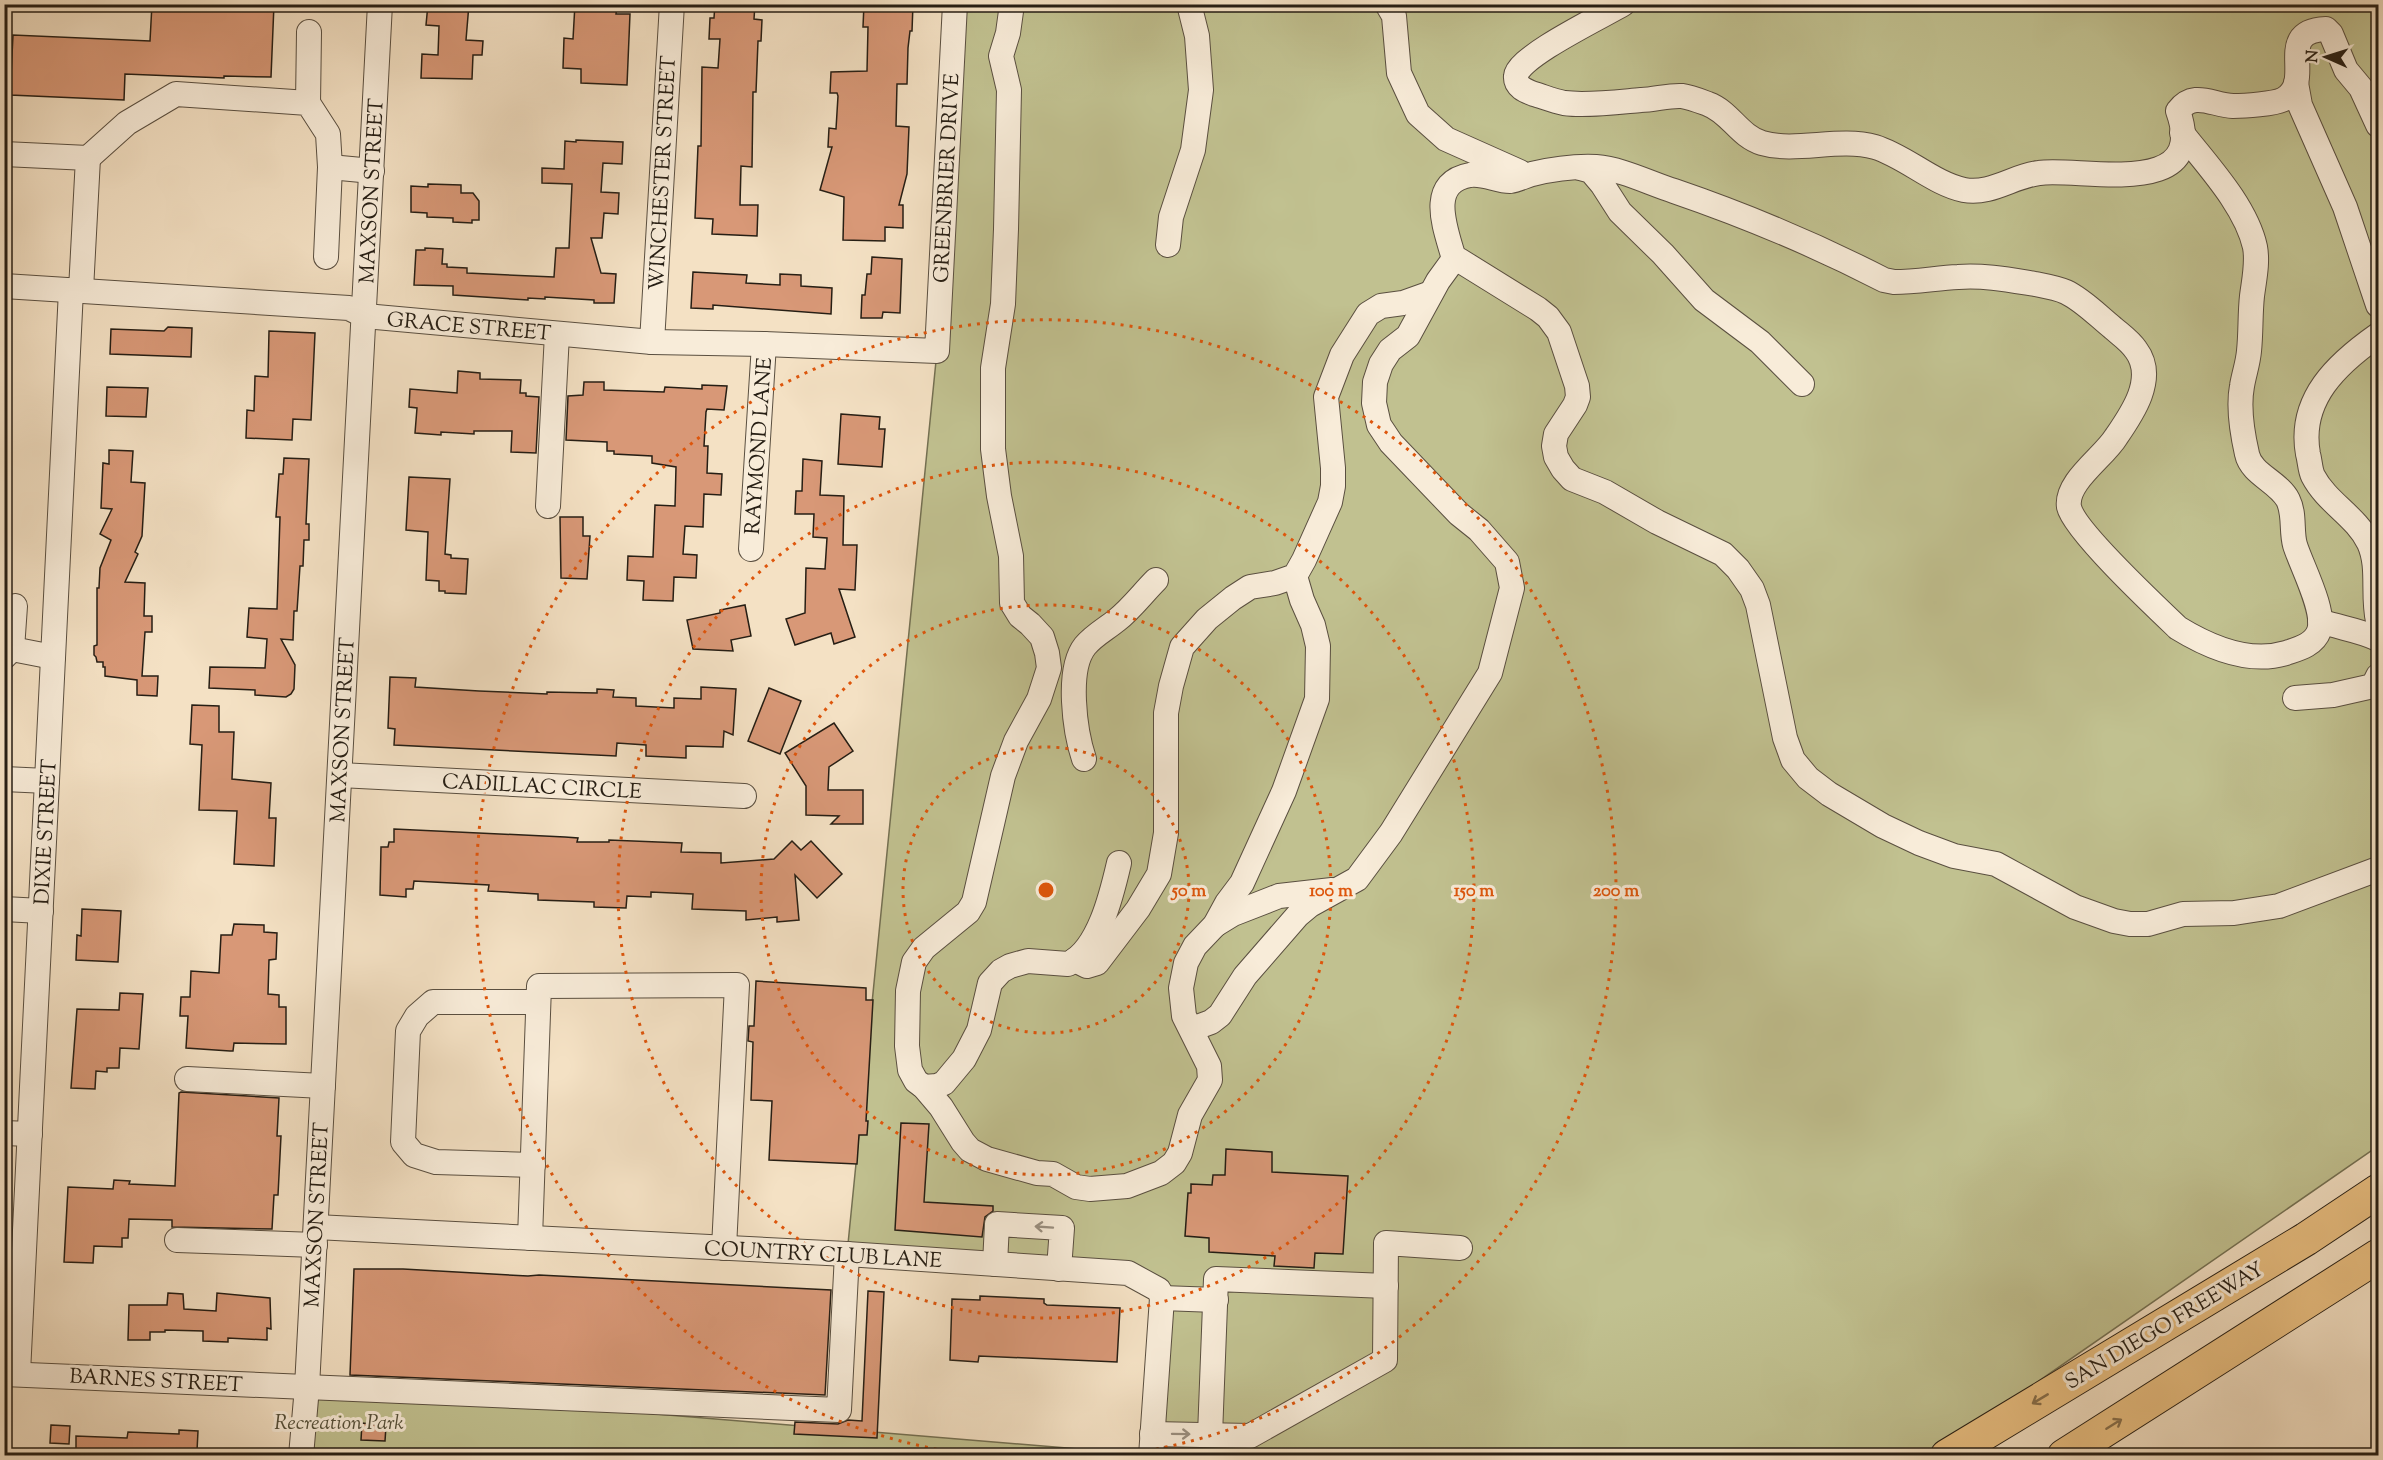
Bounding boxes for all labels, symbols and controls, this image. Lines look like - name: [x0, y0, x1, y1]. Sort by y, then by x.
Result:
- north arrow: [2296, 27, 2356, 87]
- text: N: [2302, 49, 2325, 63]
- street label: WINCHESTER STREET: [643, 55, 685, 291]
- street label: GREENBRIER DRIVE: [928, 72, 968, 284]
- street label: MAXSON STREET: [353, 97, 393, 285]
- street label: GRACE STREET: [385, 306, 552, 350]
- street label: RAYMOND LANE: [739, 356, 781, 536]
- street label: MAXSON STREET: [324, 636, 364, 824]
- street label: DIXIE STREET: [28, 758, 66, 906]
- street label: CADILLAC CIRCLE: [441, 768, 643, 808]
- text: 50 m: [1170, 879, 1206, 905]
- text: 100 m: [1309, 879, 1353, 905]
- text: 150 m: [1454, 879, 1494, 905]
- text: 200 m: [1593, 879, 1639, 905]
- centre of rings: [1036, 880, 1056, 900]
- street label: MAXSON STREET: [298, 1121, 338, 1309]
- one-way arrow: [1035, 1222, 1054, 1233]
- street label: COUNTRY CLUB LANE: [703, 1235, 943, 1277]
- street label: SAN DIEGO FREEWAY: [2060, 1255, 2270, 1398]
- street label: BARNES STREET: [68, 1362, 244, 1402]
- one-way arrow: [2032, 1394, 2049, 1406]
- park label: Recreation Park: [274, 1409, 404, 1439]
- one-way arrow: [2105, 1418, 2122, 1430]
- one-way arrow: [1171, 1429, 1191, 1440]

